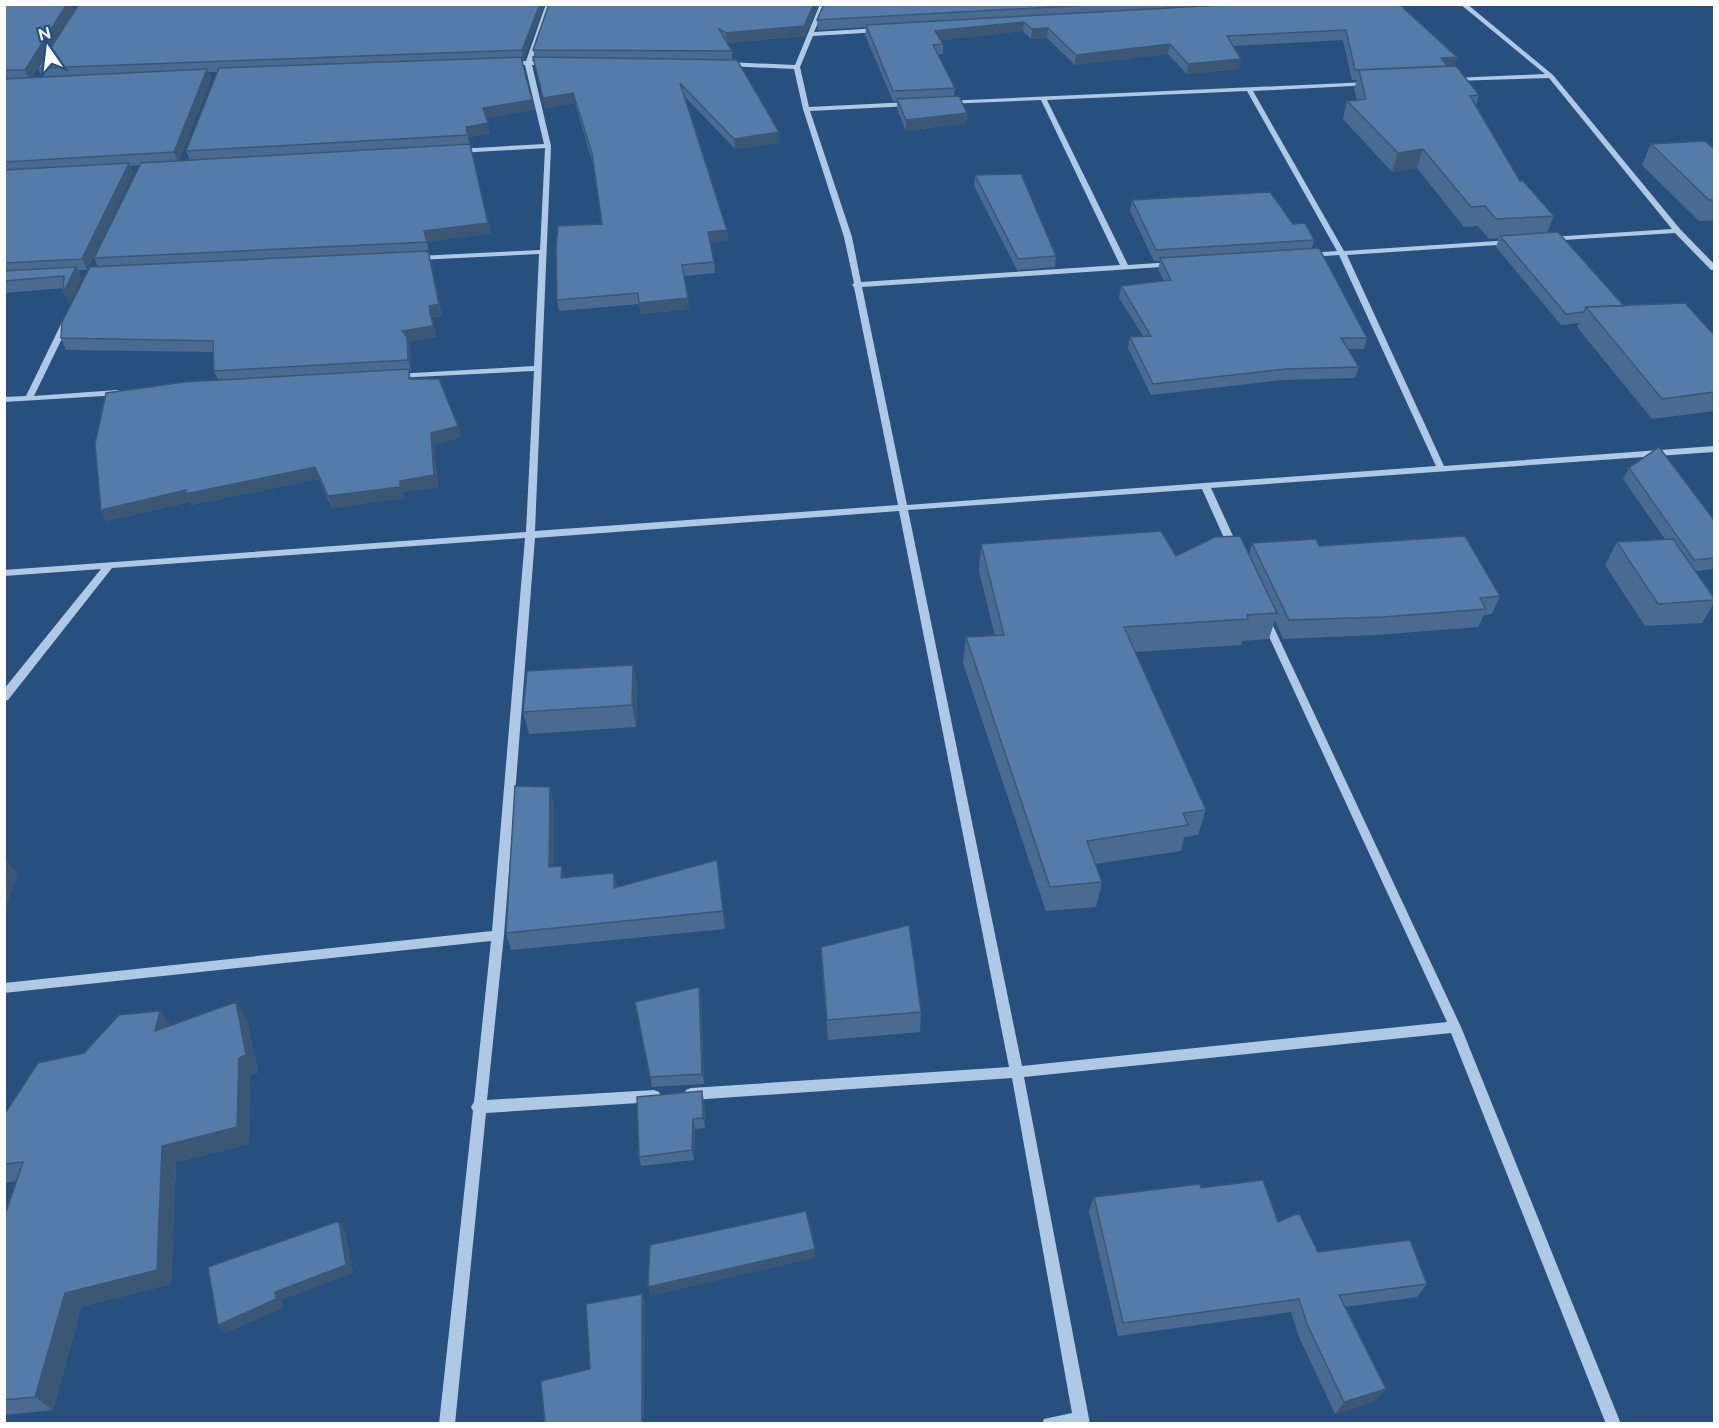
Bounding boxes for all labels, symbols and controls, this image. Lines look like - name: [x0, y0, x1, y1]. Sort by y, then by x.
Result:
- north arrow: [18, 18, 78, 78]
- text: N: [36, 23, 53, 45]

